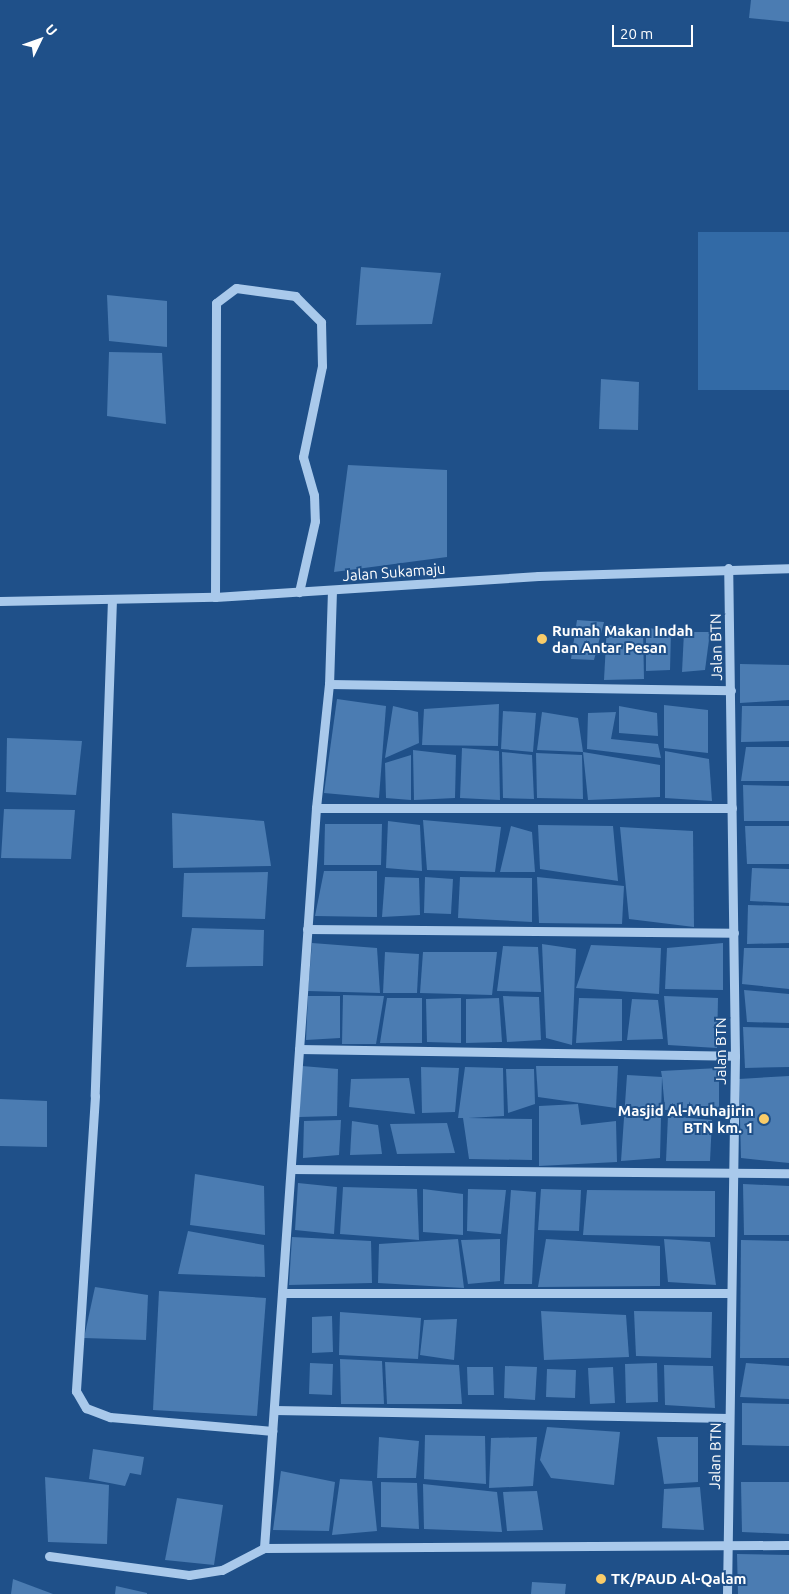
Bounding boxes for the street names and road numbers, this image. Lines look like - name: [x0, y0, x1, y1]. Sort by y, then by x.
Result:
- street label: Jalan Sukamaju: [342, 559, 446, 585]
- street label: Jalan BTN: [706, 613, 726, 681]
- street label: Jalan BTN: [712, 1017, 730, 1085]
- street label: Jalan BTN: [705, 1422, 725, 1490]

